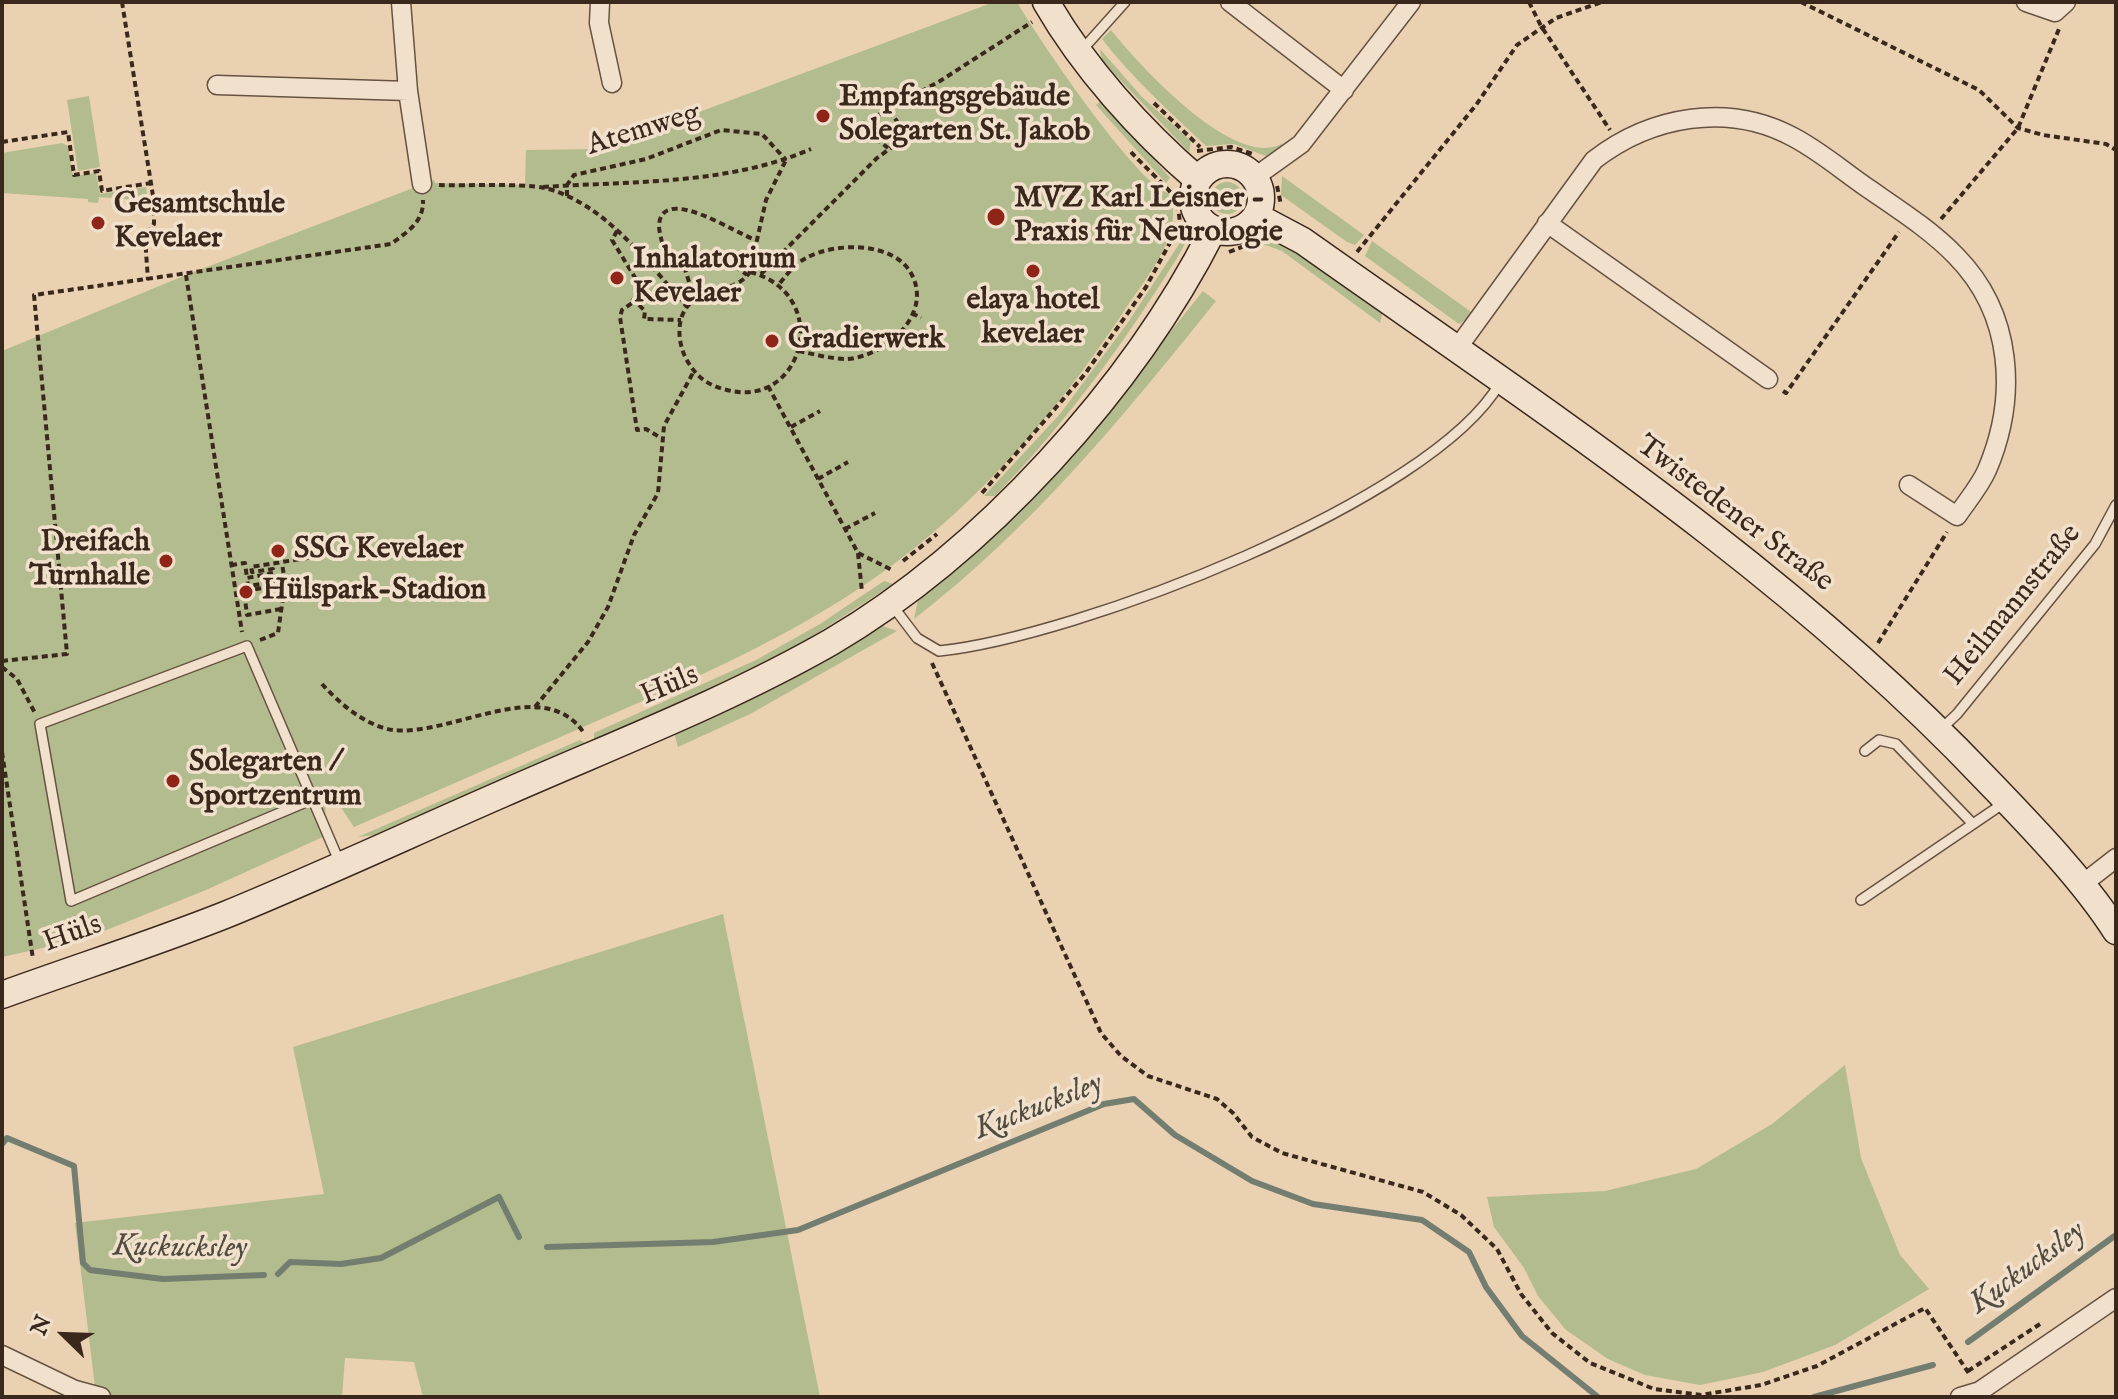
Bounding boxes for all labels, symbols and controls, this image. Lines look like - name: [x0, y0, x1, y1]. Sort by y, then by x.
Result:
- place label: Empfangsgebäude Solegarten St. Jakob: [839, 81, 1090, 152]
- street label: Atemweg: [583, 97, 705, 165]
- marker: Empfangsgebäude Solegarten St. Jakob: [814, 107, 832, 125]
- place label: MVZ Karl Leisner - Praxis für Neurologie: [1014, 182, 1283, 252]
- place label: Gesamtschule Kevelaer: [114, 188, 285, 258]
- marker: MVZ Karl Leisner - Praxis für Neurologie: [985, 206, 1007, 228]
- marker: Gesamtschule Kevelaer: [89, 214, 107, 232]
- place label: Inhalatorium Kevelaer: [633, 243, 796, 314]
- marker: elaya hotel kevelaer: [1024, 262, 1042, 280]
- marker: Inhalatorium Kevelaer: [608, 269, 626, 287]
- place label: elaya hotel kevelaer: [967, 284, 1099, 354]
- place label: Gradierwerk: [788, 323, 945, 359]
- marker: Gradierwerk: [763, 332, 781, 350]
- street label: Twistedener Straße: [1628, 429, 1840, 601]
- street label: Heilmannstraße: [1938, 518, 2090, 694]
- place label: Dreifach Turnhalle: [29, 526, 150, 596]
- place label: SSG Kevelaer: [294, 533, 464, 569]
- marker: SSG Kevelaer: [269, 542, 287, 560]
- marker: Dreifach Turnhalle: [157, 552, 175, 570]
- place label: Hülspark-Stadion: [262, 574, 486, 610]
- marker: Hülspark-Stadion: [237, 583, 255, 601]
- street label: Hüls: [636, 659, 704, 715]
- place label: Solegarten / Sportzentrum: [189, 746, 362, 816]
- marker: Solegarten / Sportzentrum: [164, 772, 182, 790]
- street label: Hüls: [39, 908, 107, 962]
- water label: Kuckucksley: [969, 1066, 1109, 1150]
- water label: Kuckucksley: [1962, 1214, 2094, 1324]
- water label: Kuckucksley: [113, 1229, 247, 1269]
- north arrow: [24, 1295, 104, 1375]
- text: N: [25, 1311, 59, 1340]

